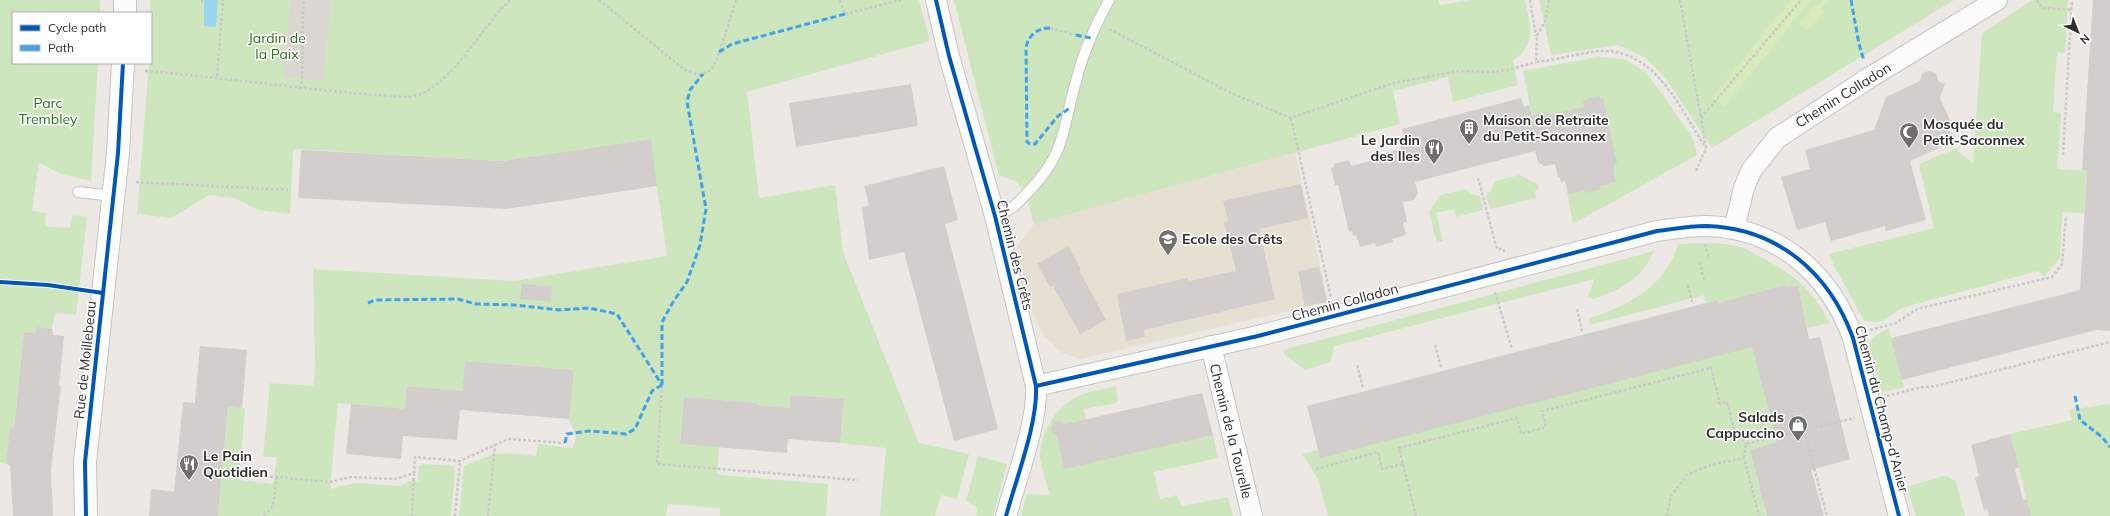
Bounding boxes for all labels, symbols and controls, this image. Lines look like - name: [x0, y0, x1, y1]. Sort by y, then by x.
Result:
- legend: [12, 12, 152, 64]
- north arrow: [2058, 12, 2098, 52]
- text: Cycle path: [48, 20, 106, 35]
- park label: Jardin de la Paix: [248, 29, 306, 63]
- text: N: [2077, 31, 2093, 47]
- text: Path: [48, 40, 74, 55]
- street label: Chemin Colladon: [1792, 58, 1894, 132]
- park label: Parc Trembley: [19, 94, 78, 128]
- place label: Maison de Retraite du Petit-Saconnex: [1483, 111, 1609, 145]
- place label: Mosquée du Petit-Saconnex: [1923, 115, 2025, 149]
- building icon: Maison de Retraite du Petit-Saconnex: [1458, 117, 1480, 145]
- mosque icon: Mosquée du Petit-Saconnex: [1898, 121, 1920, 149]
- place label: Le Jardin des Iles: [1361, 131, 1420, 165]
- restaurant icon: Le Jardin des Iles: [1423, 137, 1445, 165]
- street label: Chemin des Crêts: [993, 198, 1037, 312]
- school or university icon: Ecole des Crêts: [1157, 228, 1179, 256]
- place label: Ecole des Crêts: [1182, 230, 1283, 248]
- street label: Chemin Colladon: [1290, 279, 1400, 325]
- street label: Rue de Moillebeau: [70, 300, 100, 420]
- street label: Chemin du Champ-d'Anier: [1851, 323, 1913, 495]
- street label: Chemin de la Tourelle: [1206, 362, 1256, 500]
- place label: Salads Cappuccino: [1706, 408, 1784, 442]
- shop icon: Salads Cappuccino: [1787, 414, 1809, 442]
- place label: Le Pain Quotidien: [203, 447, 268, 481]
- restaurant icon: Le Pain Quotidien: [178, 453, 200, 481]

